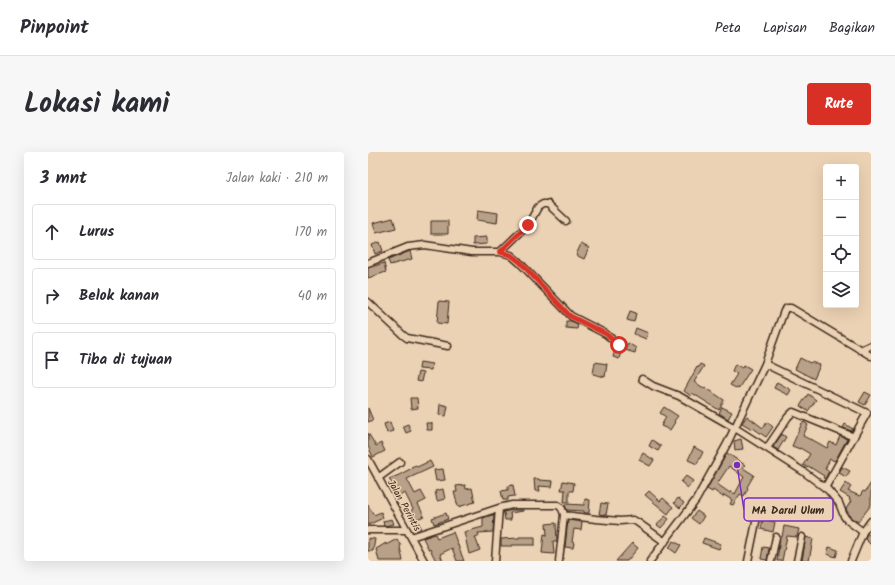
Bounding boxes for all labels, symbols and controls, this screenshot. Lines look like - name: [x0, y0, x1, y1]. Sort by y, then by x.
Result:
- text: Pinpoint: [20, 13, 89, 43]
- text: Peta: [715, 17, 741, 39]
- text: Lapisan: [763, 17, 807, 39]
- text: Bagikan: [829, 17, 875, 39]
- text: Lokasi kami: [24, 82, 170, 127]
- button: Rute: [807, 83, 871, 125]
- map controls: [823, 164, 859, 308]
- button: +: [823, 164, 859, 200]
- text: 3 mnt: [40, 165, 87, 192]
- text: Jalan kaki · 210 m: [226, 168, 328, 189]
- button: −: [823, 200, 859, 236]
- route end: [519, 216, 537, 234]
- text: Lurus: [79, 220, 114, 244]
- icon: ahead: [41, 221, 63, 243]
- text: 170 m: [295, 222, 327, 243]
- button: locate: [823, 236, 859, 272]
- button: layers: [823, 272, 859, 308]
- text: Belok kanan: [79, 284, 159, 308]
- icon: right: [41, 285, 63, 307]
- text: 40 m: [298, 286, 327, 307]
- route start: [610, 336, 628, 354]
- text: Tiba di tujuan: [79, 348, 172, 372]
- icon: arrive: [41, 349, 63, 371]
- street label: Jalan Perintis: [383, 477, 425, 535]
- callout: MA Darul Ulum: [744, 498, 833, 521]
- text: MA Darul Ulum: [752, 502, 824, 520]

